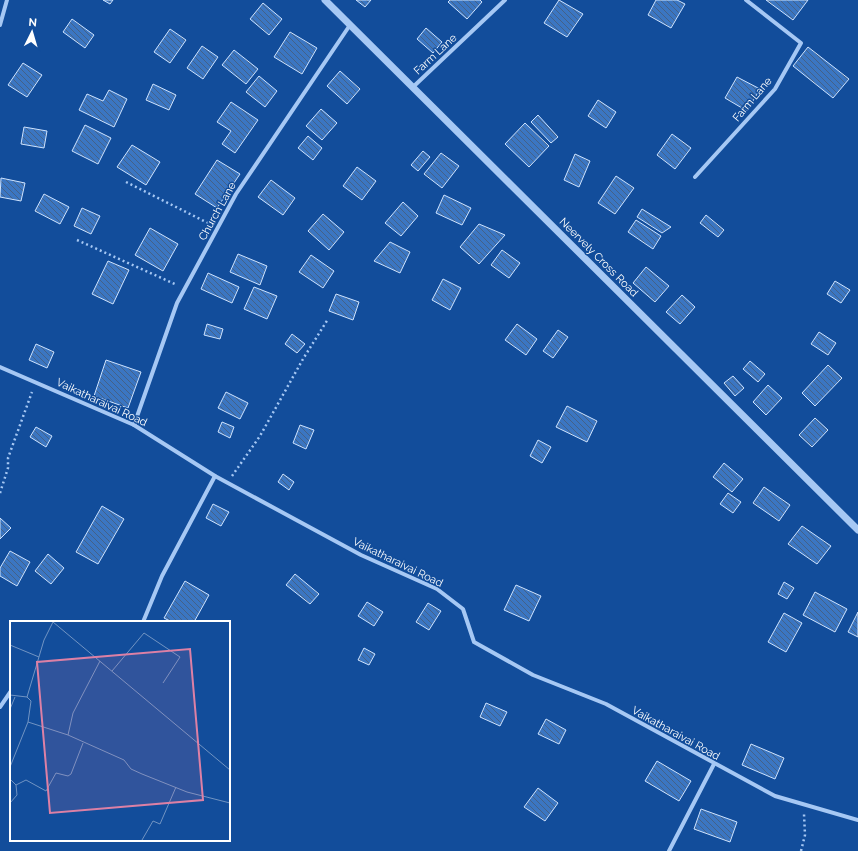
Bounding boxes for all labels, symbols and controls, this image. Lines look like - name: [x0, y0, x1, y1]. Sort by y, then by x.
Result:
- north arrow: [12, 12, 52, 52]
- text: N: [28, 16, 38, 29]
- street label: Farm Lane: [411, 31, 460, 77]
- street label: Farm Lane: [730, 74, 775, 124]
- street label: Church Lane: [196, 179, 239, 243]
- street label: Neervely Cross Road: [557, 215, 641, 300]
- street label: Vaikatharaivai Road: [54, 376, 149, 429]
- street label: Vaikatharaivai Road: [351, 535, 445, 590]
- inset map: [10, 621, 230, 841]
- street label: Vaikatharaivai Road: [629, 704, 722, 763]

